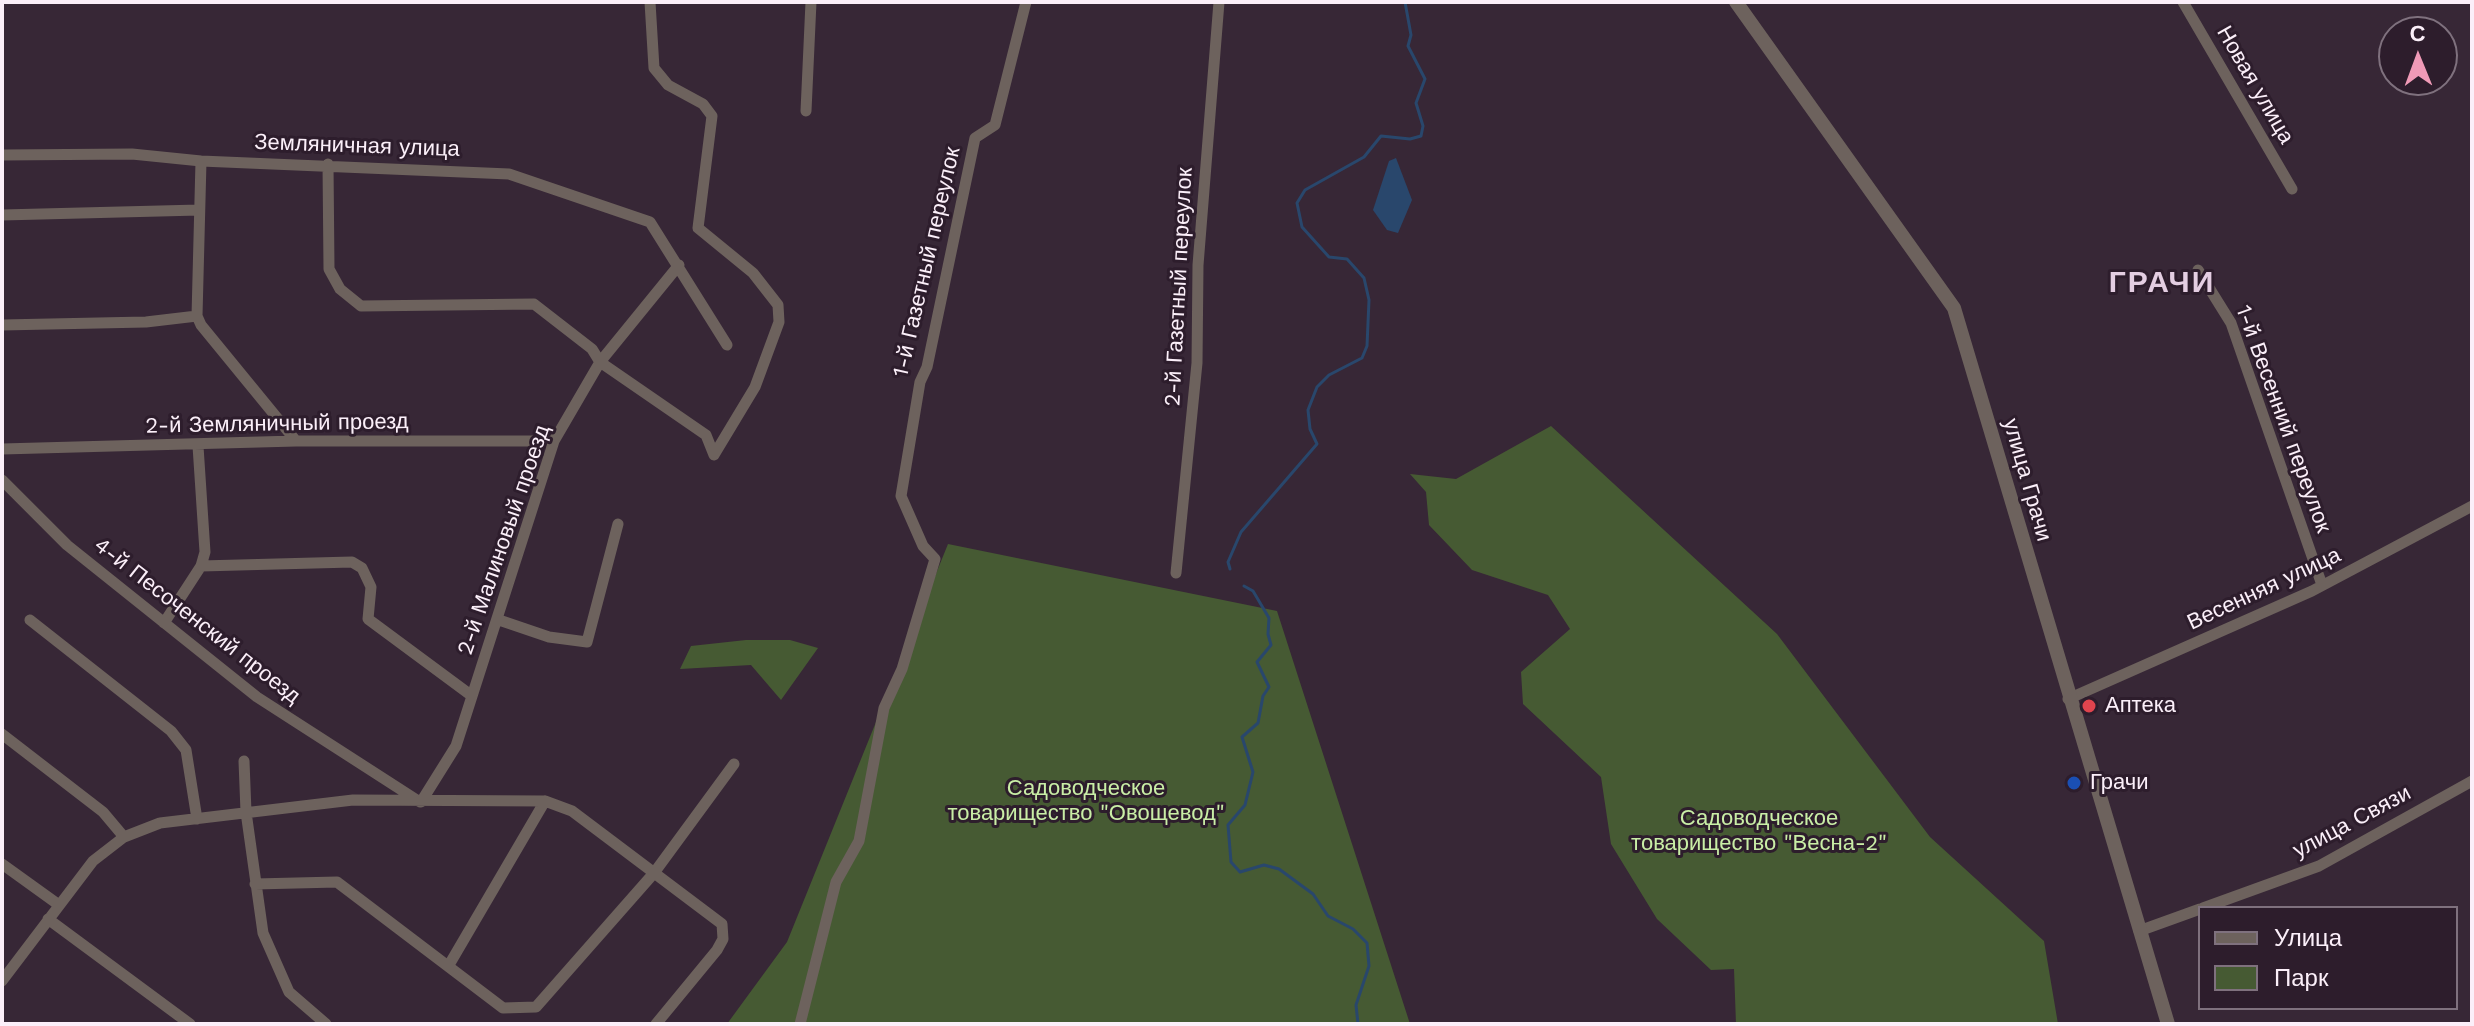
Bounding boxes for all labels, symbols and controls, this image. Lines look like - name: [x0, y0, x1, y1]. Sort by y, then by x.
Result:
- north arrow: [2378, 16, 2458, 96]
- street label: Новая улица: [2211, 21, 2299, 149]
- text: С: [2409, 21, 2426, 46]
- street label: Земляничная улица: [254, 129, 460, 163]
- street label: 1-й Газетный переулок: [888, 144, 966, 380]
- street label: 2-й Газетный переулок: [1160, 167, 1198, 407]
- district label: ГРАЧИ: [2109, 265, 2215, 301]
- street label: 1-й Весенний переулок: [2230, 302, 2336, 536]
- street label: 2-й Земляничный проезд: [145, 409, 409, 439]
- street label: улица Грачи: [1997, 416, 2057, 544]
- street label: 2-й Малиновый проезд: [452, 421, 556, 659]
- street label: 4-й Песоченский проезд: [89, 532, 305, 710]
- street label: Весенняя улица: [2183, 542, 2345, 636]
- place label: Аптека: [2105, 693, 2176, 719]
- marker: Аптека: [2080, 697, 2098, 715]
- place label: Грачи: [2090, 770, 2148, 796]
- marker: Грачи: [2065, 774, 2083, 792]
- park label: Садоводческое товарищество "Овощевод": [947, 776, 1225, 828]
- street label: улица Связи: [2289, 780, 2415, 864]
- park label: Садоводческое товарищество "Весна-2": [1631, 806, 1887, 858]
- legend: [2198, 906, 2458, 1010]
- text: Улица: [2274, 924, 2342, 952]
- text: Парк: [2274, 964, 2328, 992]

